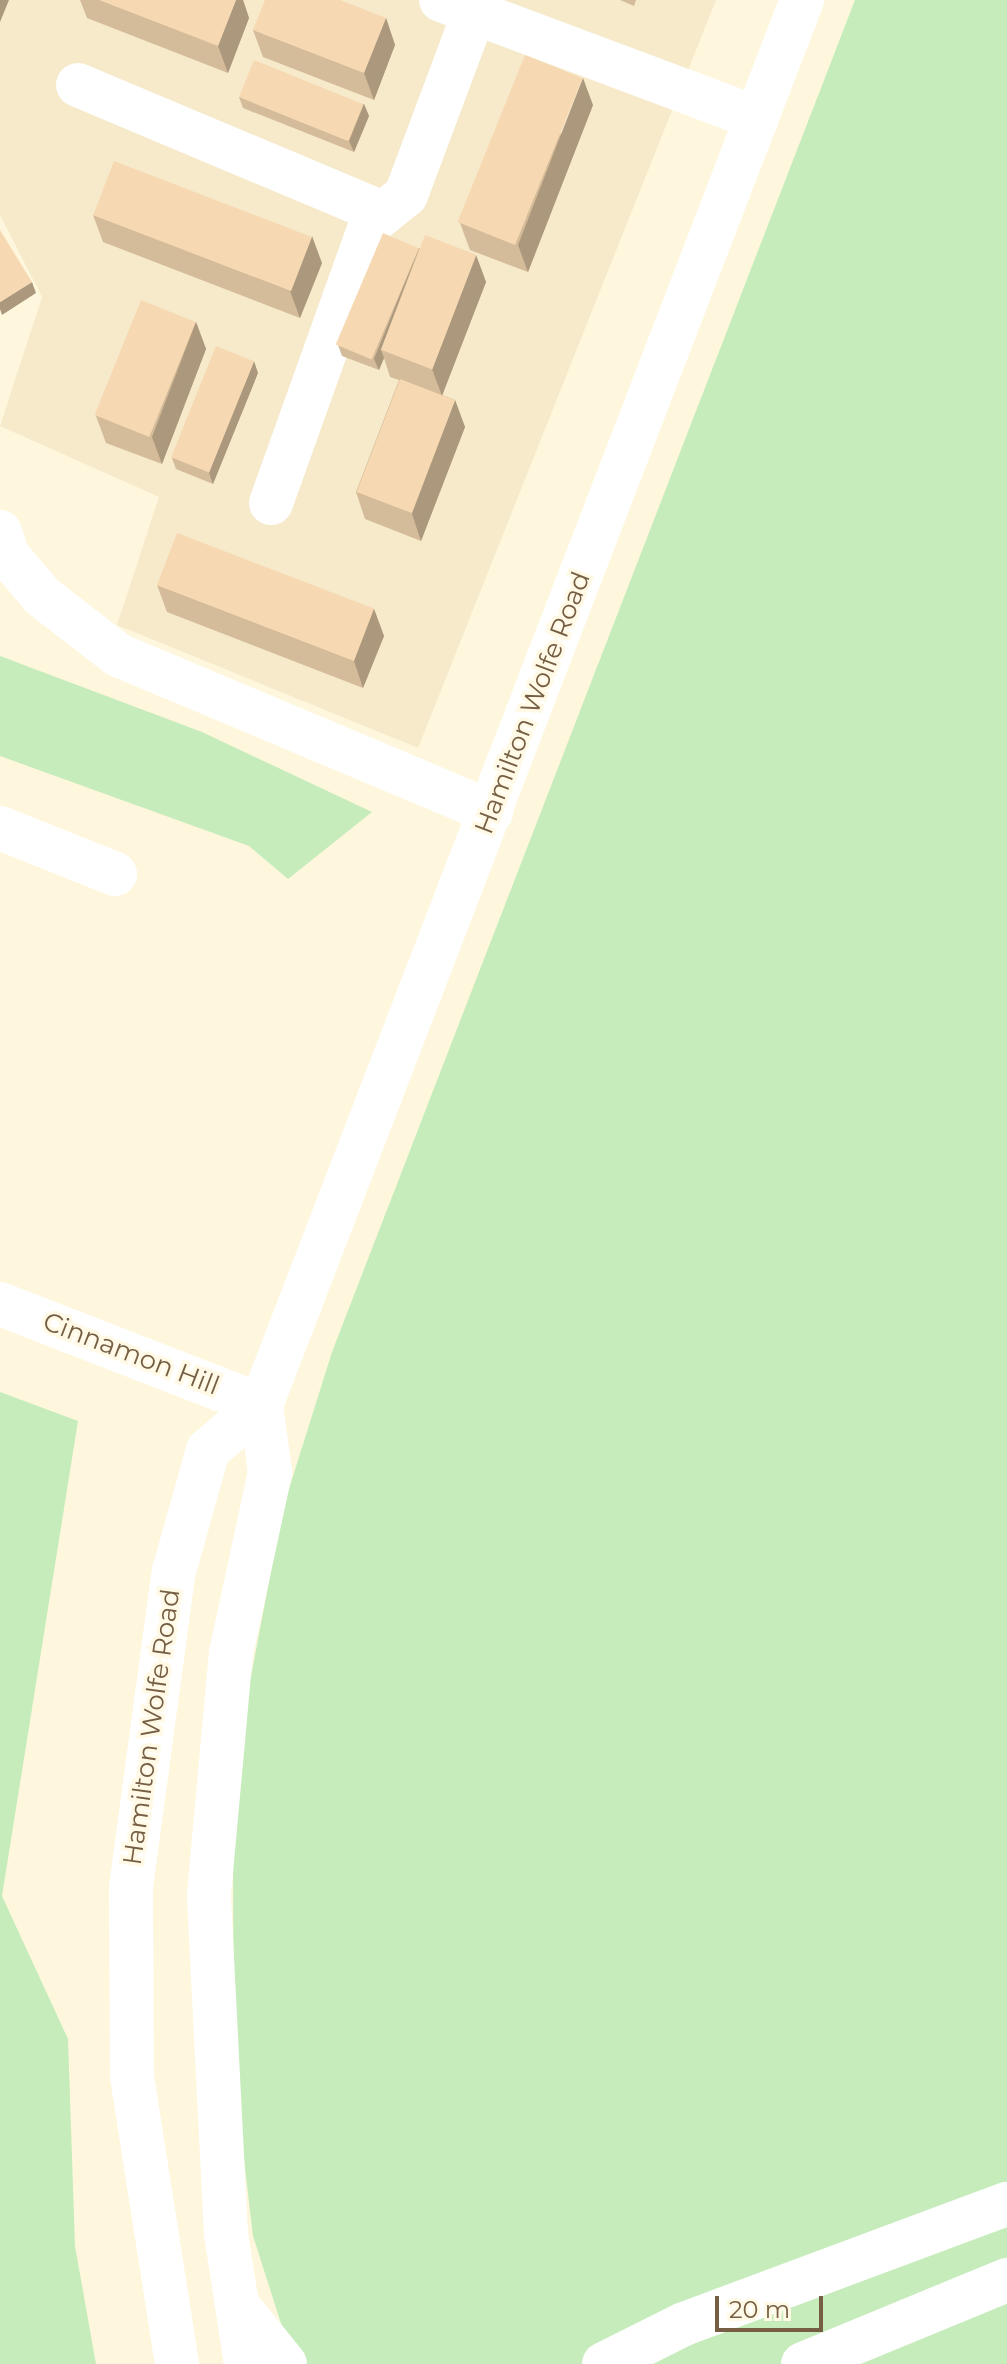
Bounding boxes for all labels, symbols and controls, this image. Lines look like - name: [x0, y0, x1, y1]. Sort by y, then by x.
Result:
- street label: Hamilton Wolfe Road: [469, 567, 597, 839]
- street label: Cinnamon Hill: [38, 1306, 224, 1402]
- street label: Hamilton Wolfe Road: [117, 1587, 187, 1867]
- scale bar: [719, 2280, 827, 2330]
- text: 20 m: [729, 2295, 790, 2324]

